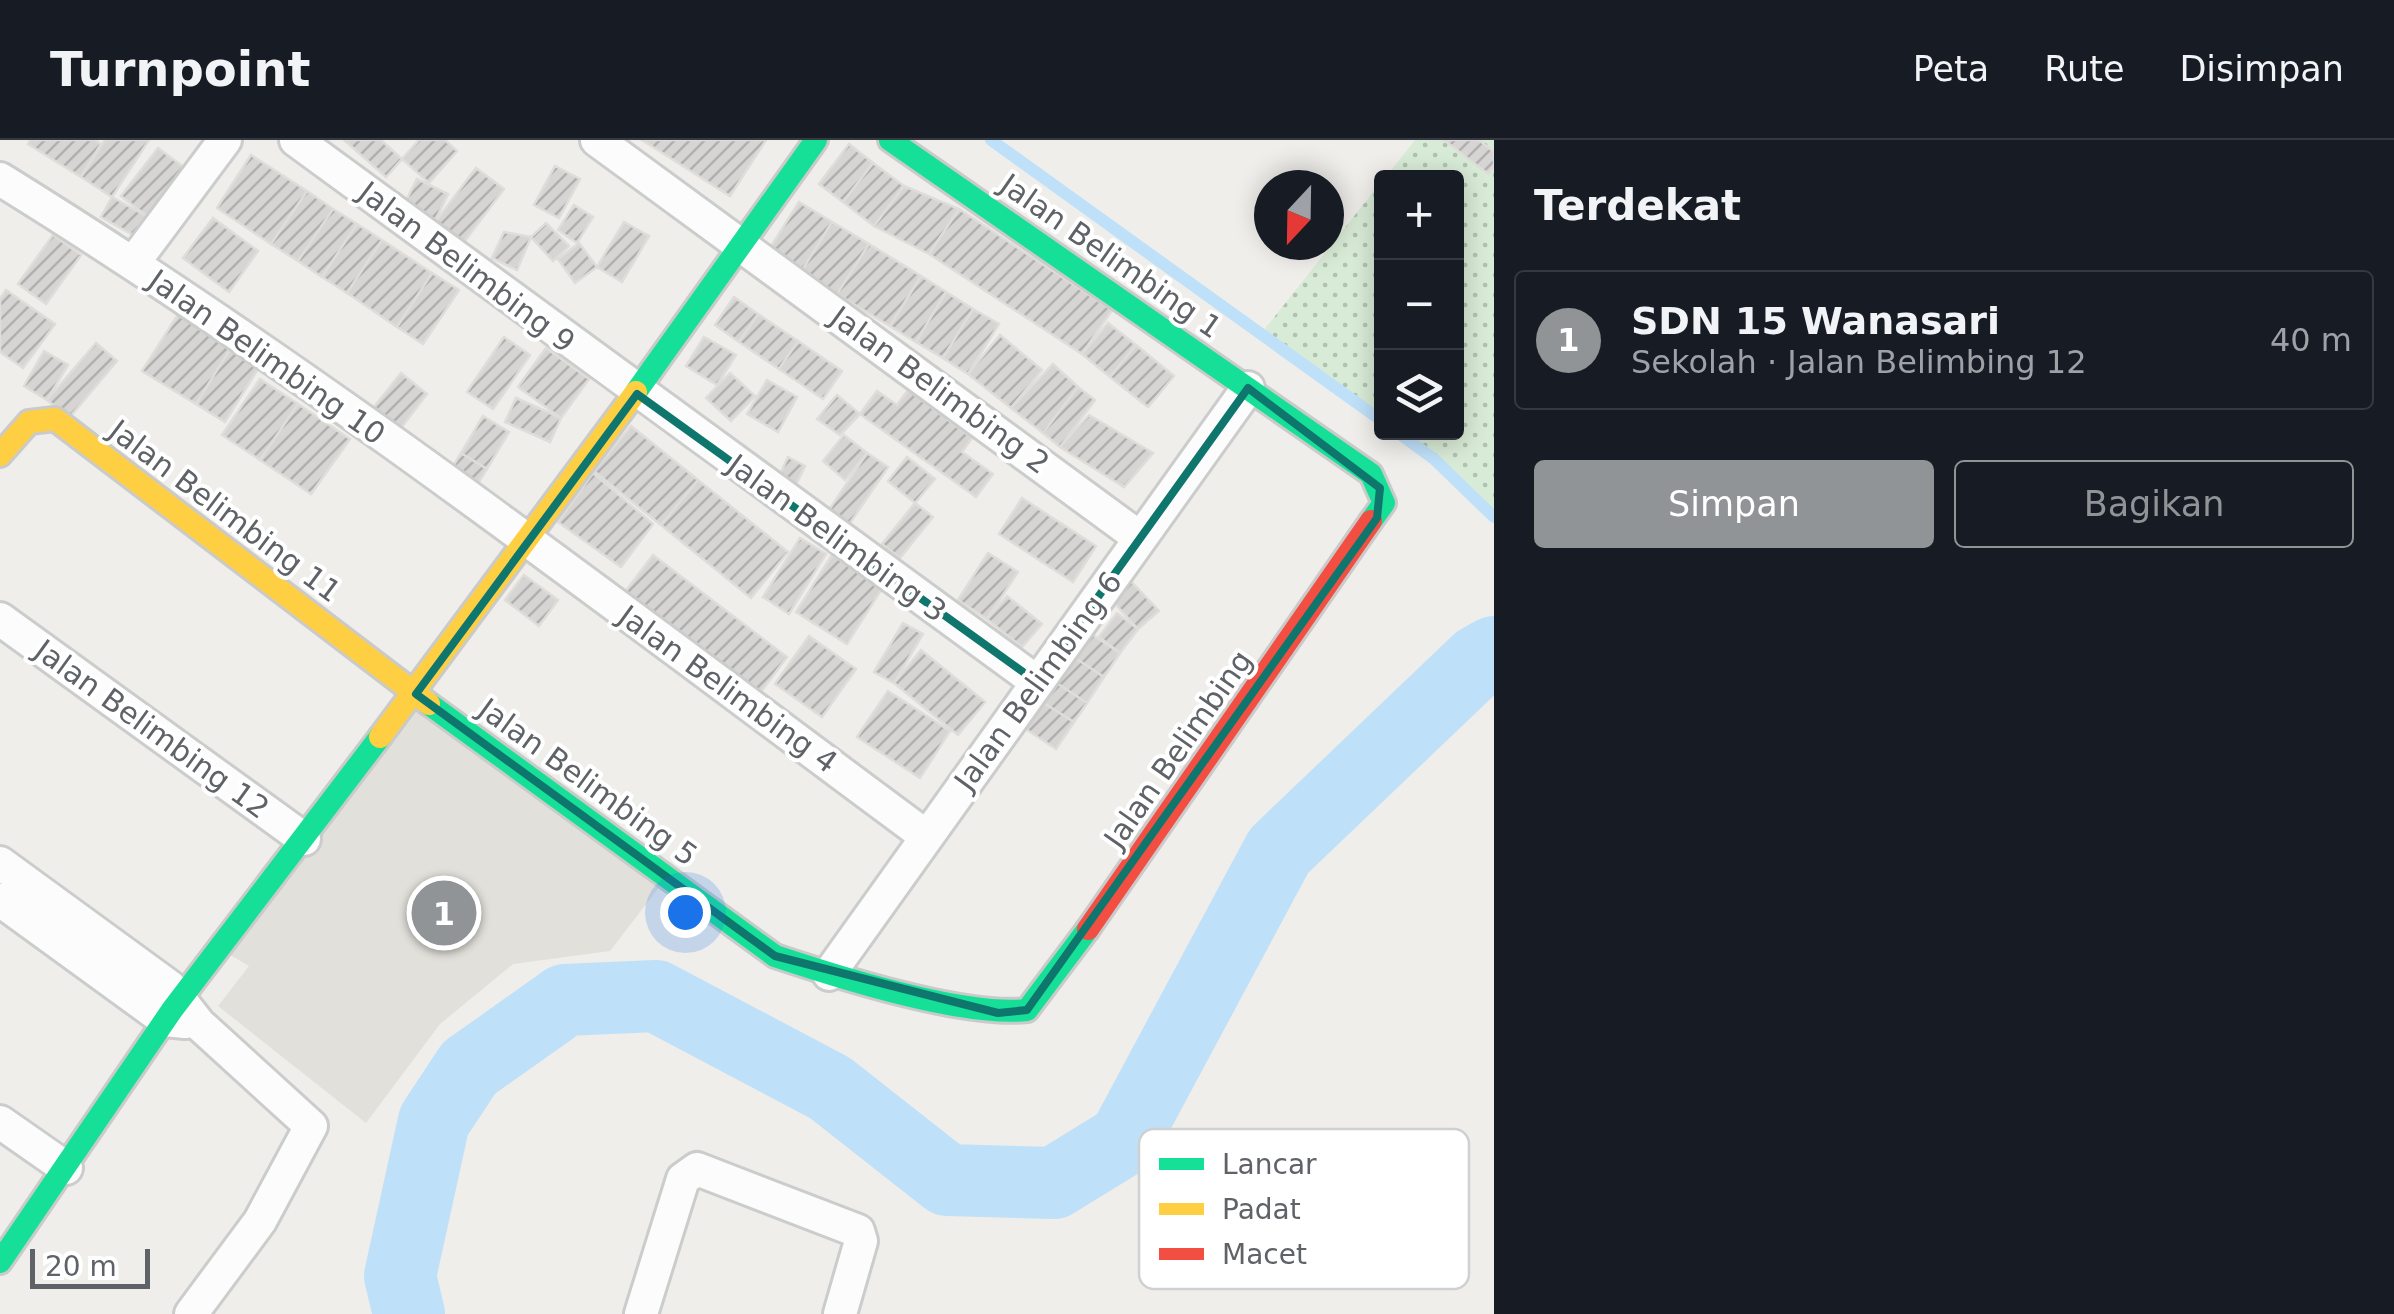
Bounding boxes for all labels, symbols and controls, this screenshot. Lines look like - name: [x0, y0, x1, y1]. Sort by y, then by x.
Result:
- text: Turnpoint: [50, 41, 310, 97]
- text: Peta: [1913, 49, 1989, 89]
- text: Rute: [2044, 49, 2124, 89]
- text: Disimpan: [2179, 49, 2344, 89]
- street label: Jalan Belimbing 1: [992, 166, 1228, 345]
- north arrow: [1254, 170, 1344, 260]
- map controls: [1374, 170, 1464, 440]
- button: +: [1374, 170, 1464, 260]
- street label: Jalan Belimbing 9: [350, 173, 582, 360]
- text: Terdekat: [1534, 181, 1741, 230]
- button: −: [1374, 260, 1464, 350]
- street label: Jalan Belimbing 10: [140, 261, 392, 452]
- street label: Jalan Belimbing 2: [822, 298, 1056, 481]
- text: SDN 15 Wanasari: [1631, 299, 2000, 343]
- text: 1: [1557, 321, 1580, 359]
- text: 40 m: [2270, 321, 2352, 359]
- text: Sekolah · Jalan Belimbing 12: [1631, 343, 2087, 381]
- button: layers: [1374, 350, 1464, 440]
- street label: Jalan Belimbing 11: [101, 411, 348, 609]
- street label: Jalan Belimbing 3: [719, 446, 953, 629]
- button: Simpan: [1534, 460, 1934, 548]
- button: Bagikan: [1954, 460, 2354, 548]
- street label: Jalan Belimbing 6: [946, 565, 1129, 799]
- street label: Jalan Belimbing 4: [610, 597, 844, 780]
- street label: Jalan Belimbing 12: [27, 631, 276, 826]
- street label: Jalan Belimbing: [1096, 644, 1259, 856]
- street label: Jalan Belimbing 5: [470, 690, 704, 873]
- pin: 1: [412, 876, 476, 950]
- your location: [660, 887, 711, 938]
- legend: [1139, 1129, 1469, 1289]
- text: Lancar: [1222, 1148, 1317, 1181]
- text: Padat: [1222, 1193, 1301, 1226]
- text: Macet: [1222, 1238, 1307, 1271]
- scale bar: [30, 1244, 150, 1288]
- text: 20 m: [45, 1250, 117, 1283]

